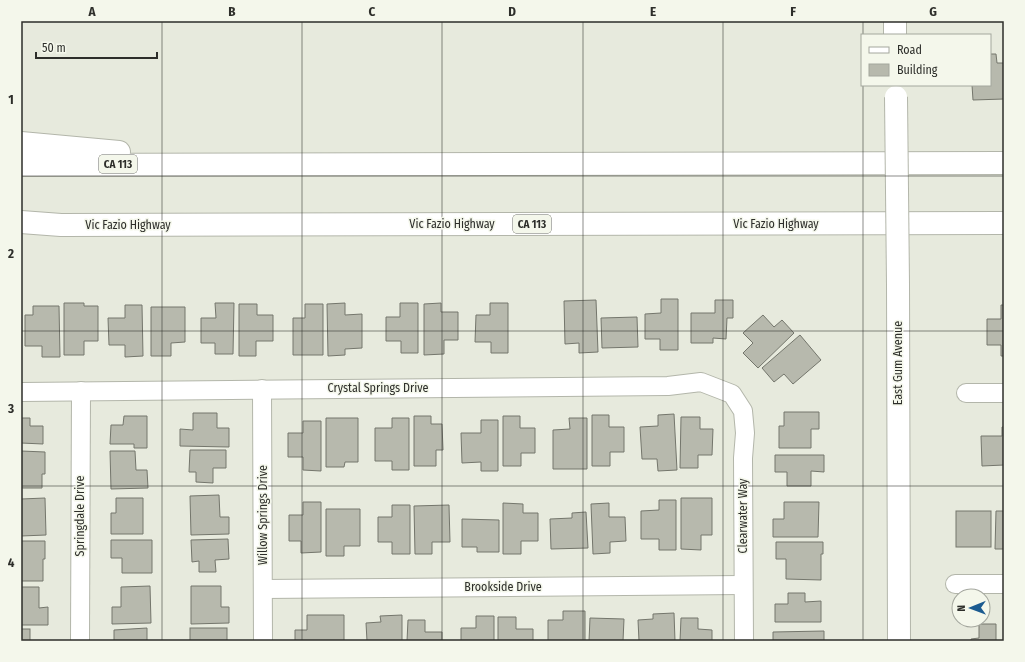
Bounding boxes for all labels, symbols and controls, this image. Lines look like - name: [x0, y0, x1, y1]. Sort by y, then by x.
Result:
- text: A: [87, 4, 96, 19]
- text: B: [228, 4, 236, 19]
- text: C: [369, 4, 376, 19]
- text: D: [508, 4, 516, 19]
- text: E: [650, 4, 656, 19]
- text: F: [790, 4, 796, 19]
- text: G: [929, 4, 937, 19]
- scale bar: [36, 34, 157, 60]
- legend: [861, 34, 991, 86]
- text: 50 m: [42, 41, 66, 55]
- text: Road: [897, 43, 922, 57]
- text: Building: [897, 63, 938, 77]
- text: 1: [8, 92, 14, 107]
- road number: CA 113: [99, 155, 137, 173]
- road number: CA 113: [513, 215, 551, 233]
- street label: Vic Fazio Highway: [409, 217, 495, 231]
- street label: Vic Fazio Highway: [733, 217, 819, 231]
- street label: Vic Fazio Highway: [85, 218, 171, 232]
- text: 2: [7, 246, 14, 261]
- street label: East Gum Avenue: [891, 321, 905, 405]
- street label: Crystal Springs Drive: [328, 381, 428, 395]
- text: 3: [7, 401, 14, 416]
- street label: Willow Springs Drive: [256, 465, 270, 565]
- street label: Springdale Drive: [73, 476, 87, 556]
- street label: Clearwater Way: [736, 478, 750, 553]
- text: 4: [8, 555, 15, 570]
- street label: Brookside Drive: [464, 580, 542, 594]
- north arrow: [951, 588, 991, 628]
- text: N: [955, 605, 968, 612]

